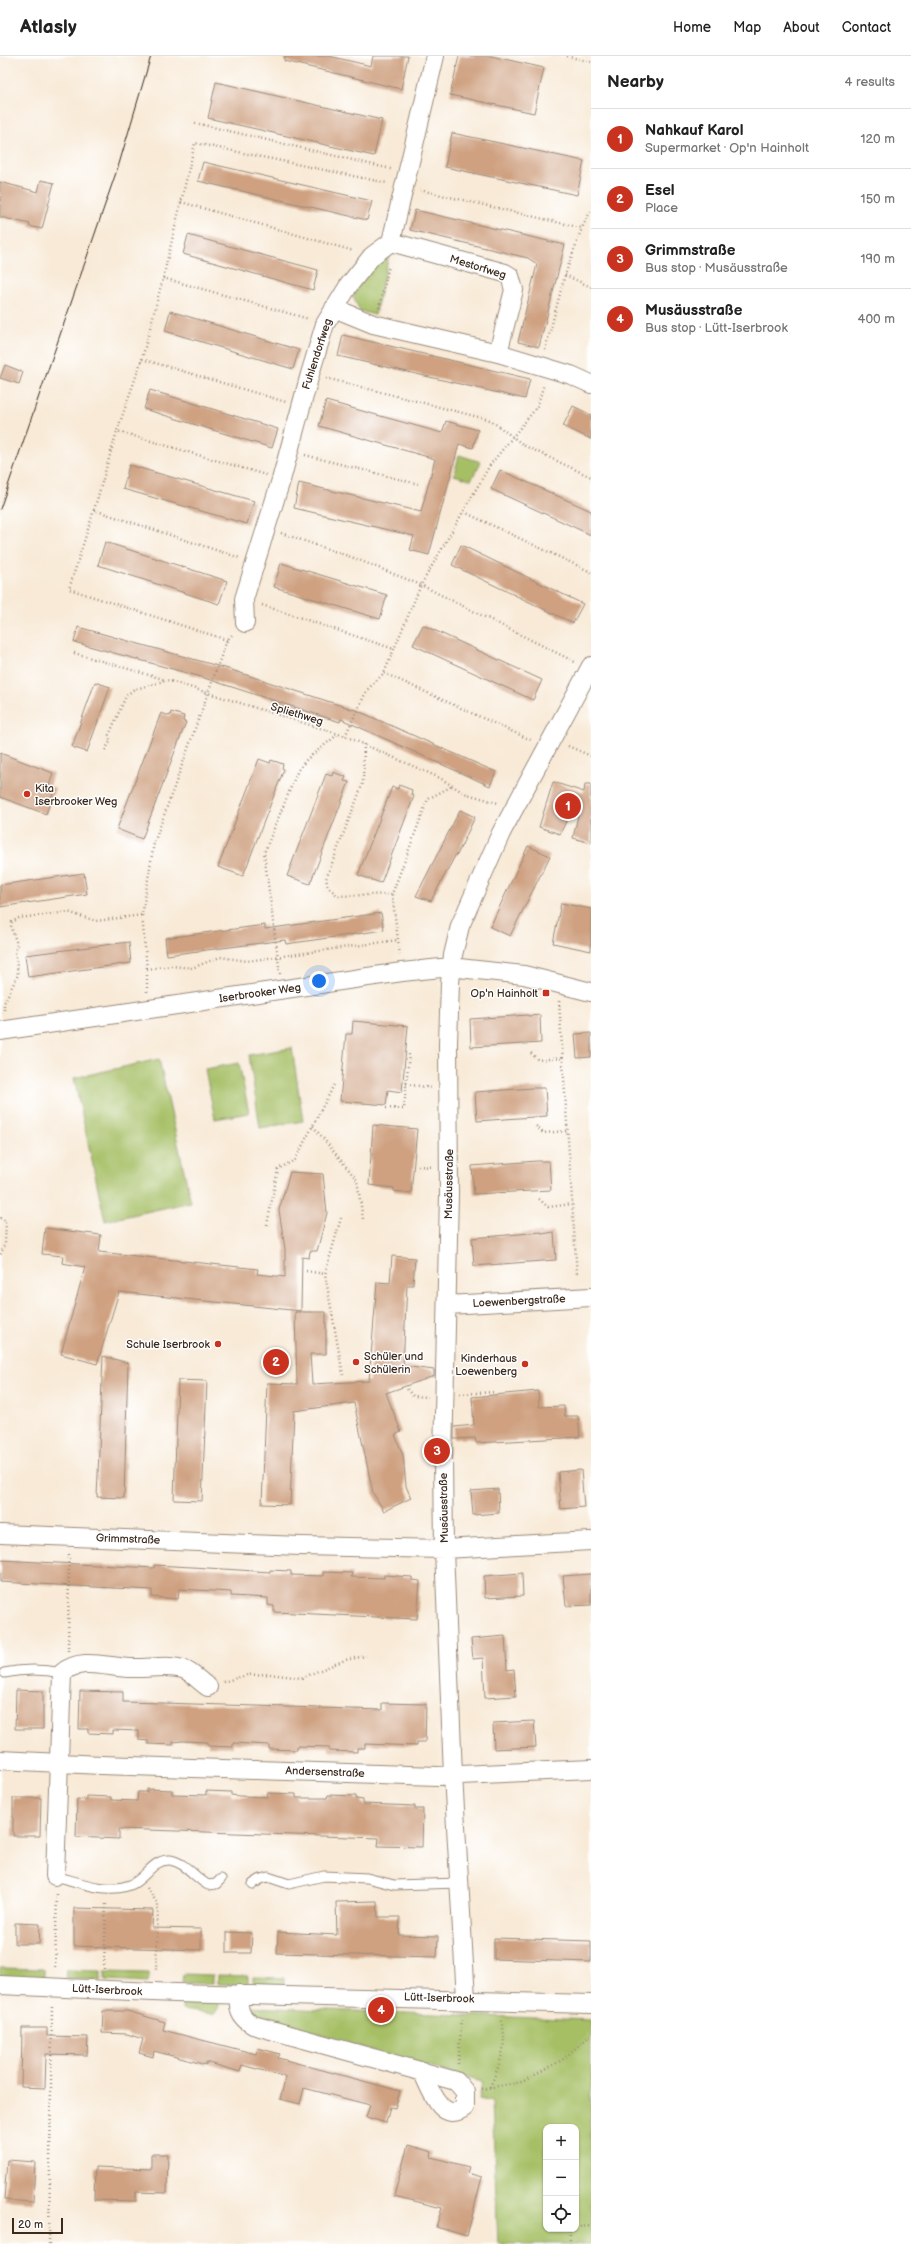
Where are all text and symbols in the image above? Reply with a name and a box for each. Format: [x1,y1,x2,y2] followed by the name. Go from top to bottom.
[20,16,77,39] text: Atlasly
[673,19,711,36] text: Home
[733,19,761,36] text: Map
[783,19,820,36] text: About
[842,19,891,36] text: Contact
[607,72,664,92] text: Nearby
[845,74,895,90] text: 4 results
[645,121,743,140] text: Nahkauf Karol
[617,131,623,147] text: 1
[860,131,895,147] text: 120 m
[645,140,809,156] text: Supermarket · Op'n Hainholt
[645,181,675,200] text: Esel
[616,191,624,207] text: 2
[861,191,895,207] text: 150 m
[645,200,678,216] text: Place
[645,241,736,260] text: Grimmstraße
[616,251,624,267] text: 3
[861,251,895,267] text: 190 m
[448,252,508,282] street label: Mestorfweg
[645,260,788,276] text: Bus stop · Musäusstraße
[645,301,742,320] text: Musäusstraße
[616,311,624,327] text: 4
[858,311,895,327] text: 400 m
[299,317,335,391] street label: Fuhlendorfweg
[645,320,788,336] text: Bus stop · Lütt-Iserbrook
[269,700,325,728] street label: Spliethweg
[35,782,117,808] place label: Kita Iserbrooker Weg
[22,789,32,799] marker: Kita Iserbrooker Weg
[555,791,581,821] pin: 1
[309,971,329,991] your location
[218,981,302,1005] street label: Iserbrooker Weg
[471,987,539,1000] place label: Op'n Hainholt
[541,988,551,998] marker: Op'n Hainholt
[442,1148,456,1219] street label: Musäusstraße
[472,1292,566,1310] street label: Loewenbergstraße
[126,1338,211,1351] place label: Schule Iserbrook
[213,1339,223,1349] marker: Schule Iserbrook
[263,1347,289,1377] pin: 2
[364,1350,423,1376] place label: Schüler und Schülerin
[455,1352,518,1378] place label: Kinderhaus Loewenberg
[351,1357,361,1367] marker: Schüler und Schülerin
[520,1359,530,1369] marker: Kinderhaus Loewenberg
[424,1436,450,1466] pin: 3
[437,1472,451,1543] street label: Musäusstraße
[96,1531,161,1547] street label: Grimmstraße
[285,1764,365,1780] street label: Andersenstraße
[71,1982,143,1998] street label: Lütt-Iserbrook
[404,1990,475,2006] street label: Lütt-Iserbrook
[368,1995,394,2025] pin: 4
[543,2124,579,2232] map controls
[543,2124,579,2160] button: +
[543,2160,579,2196] button: −
[543,2196,579,2232] button: locate
[12,2216,63,2235] scale bar
[18,2218,43,2231] text: 20 m

